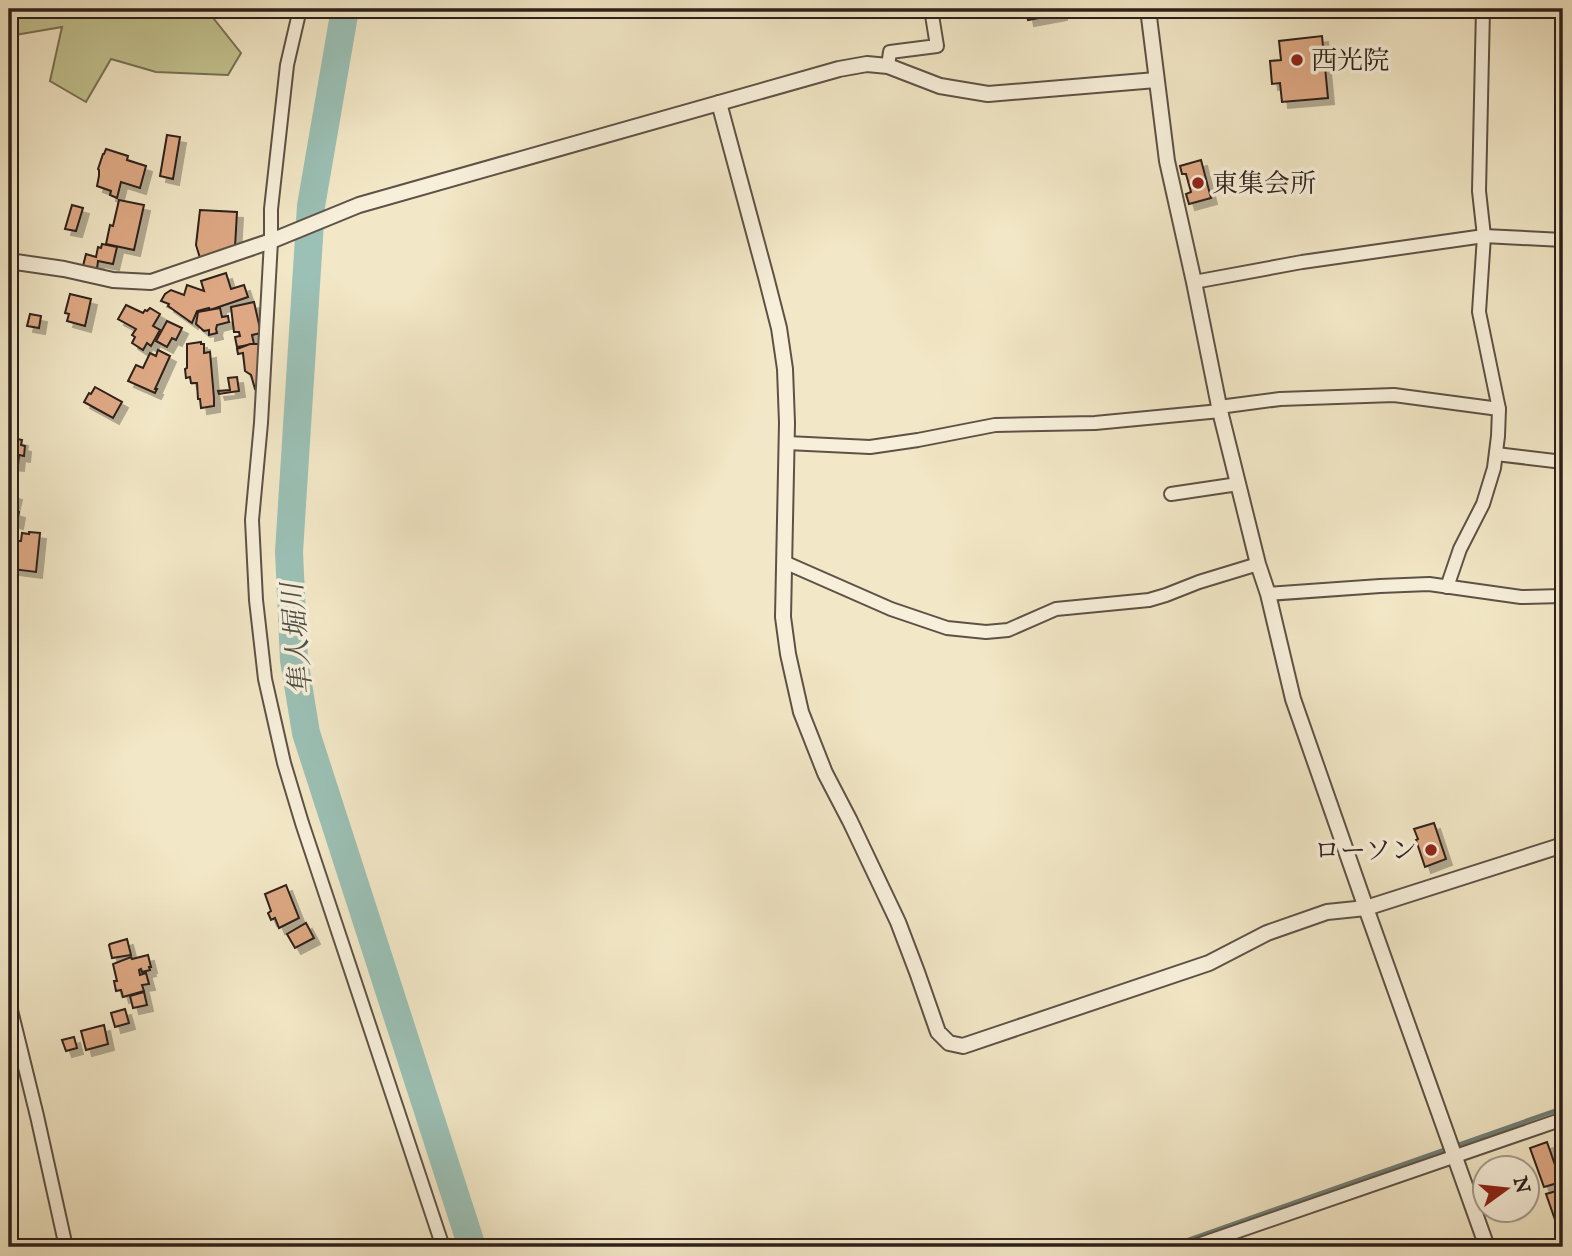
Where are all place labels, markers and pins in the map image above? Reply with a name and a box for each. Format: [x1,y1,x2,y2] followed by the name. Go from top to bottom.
[1311,45,1389,78] place label: 西光院
[1289,52,1305,68] marker: 西光院
[1212,168,1316,201] place label: 東集会所
[1190,175,1206,191] marker: 東集会所
[1314,835,1417,868] place label: ローソン
[1423,842,1439,858] marker: ローソン

